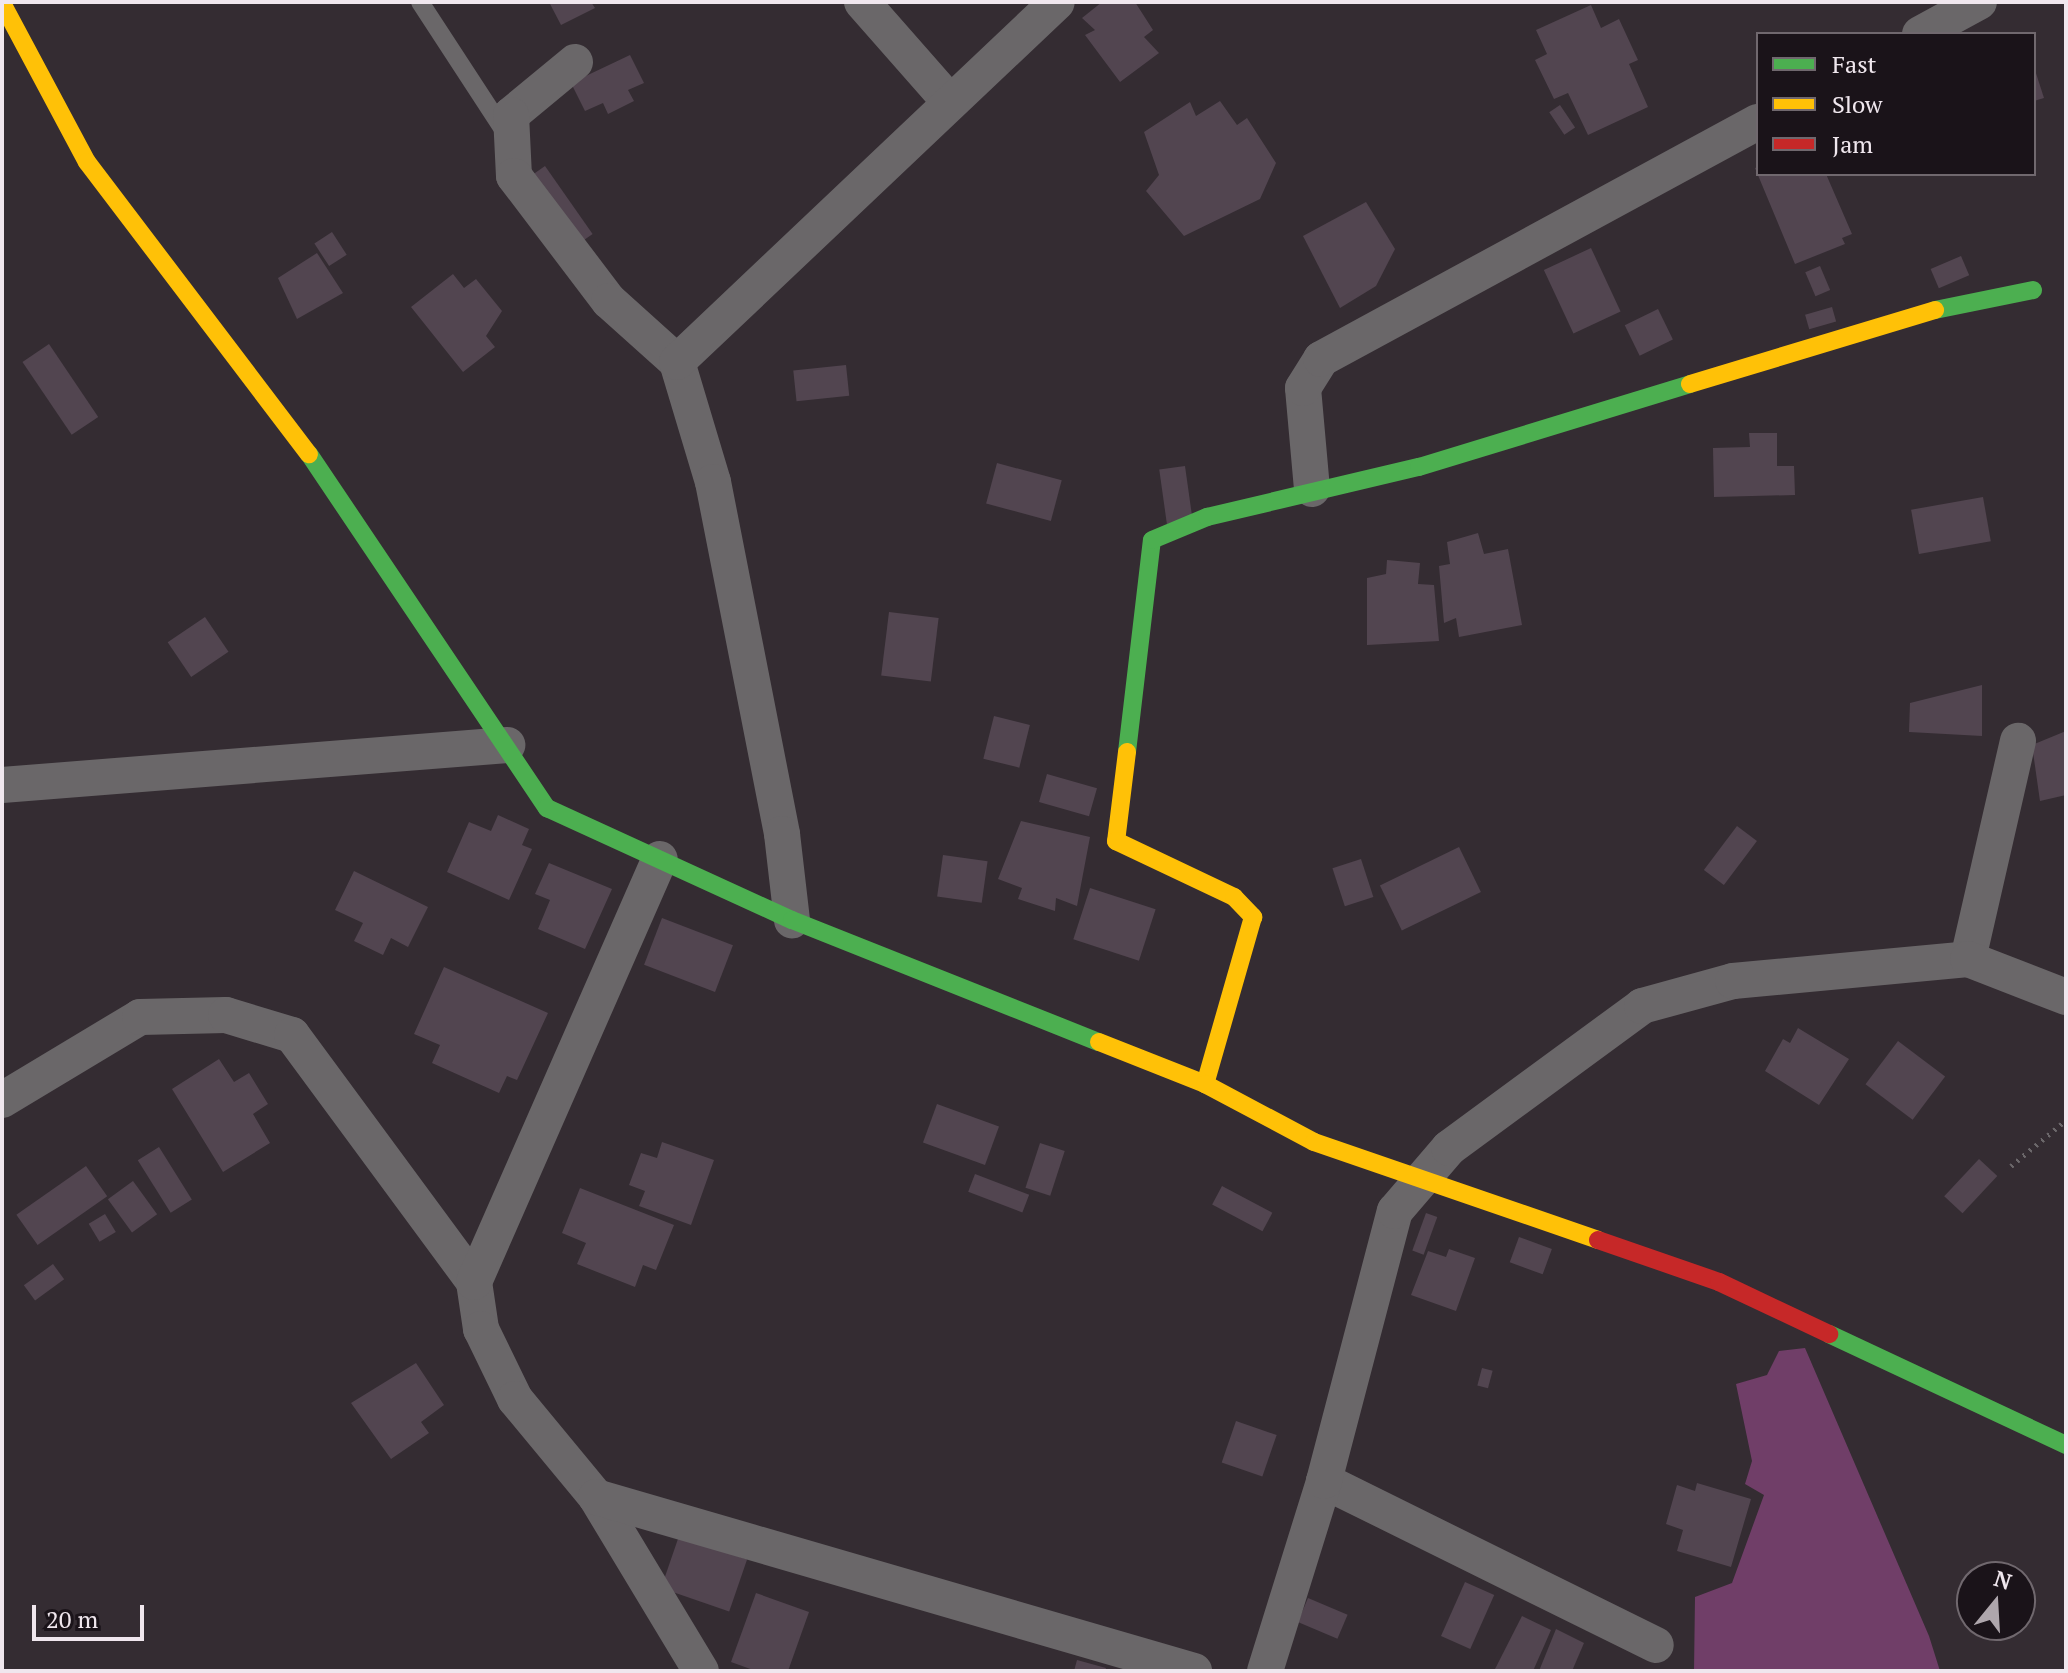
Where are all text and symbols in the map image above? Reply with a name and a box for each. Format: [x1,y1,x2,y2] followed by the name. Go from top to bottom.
[1756,32,2036,176] legend
[1832,48,1876,80] text: Fast
[1832,88,1883,120] text: Slow
[1832,128,1873,160] text: Jam
[1956,1561,2036,1641] north arrow
[1991,1563,2015,1596] text: N
[36,1589,148,1639] scale bar
[46,1603,98,1635] text: 20 m

